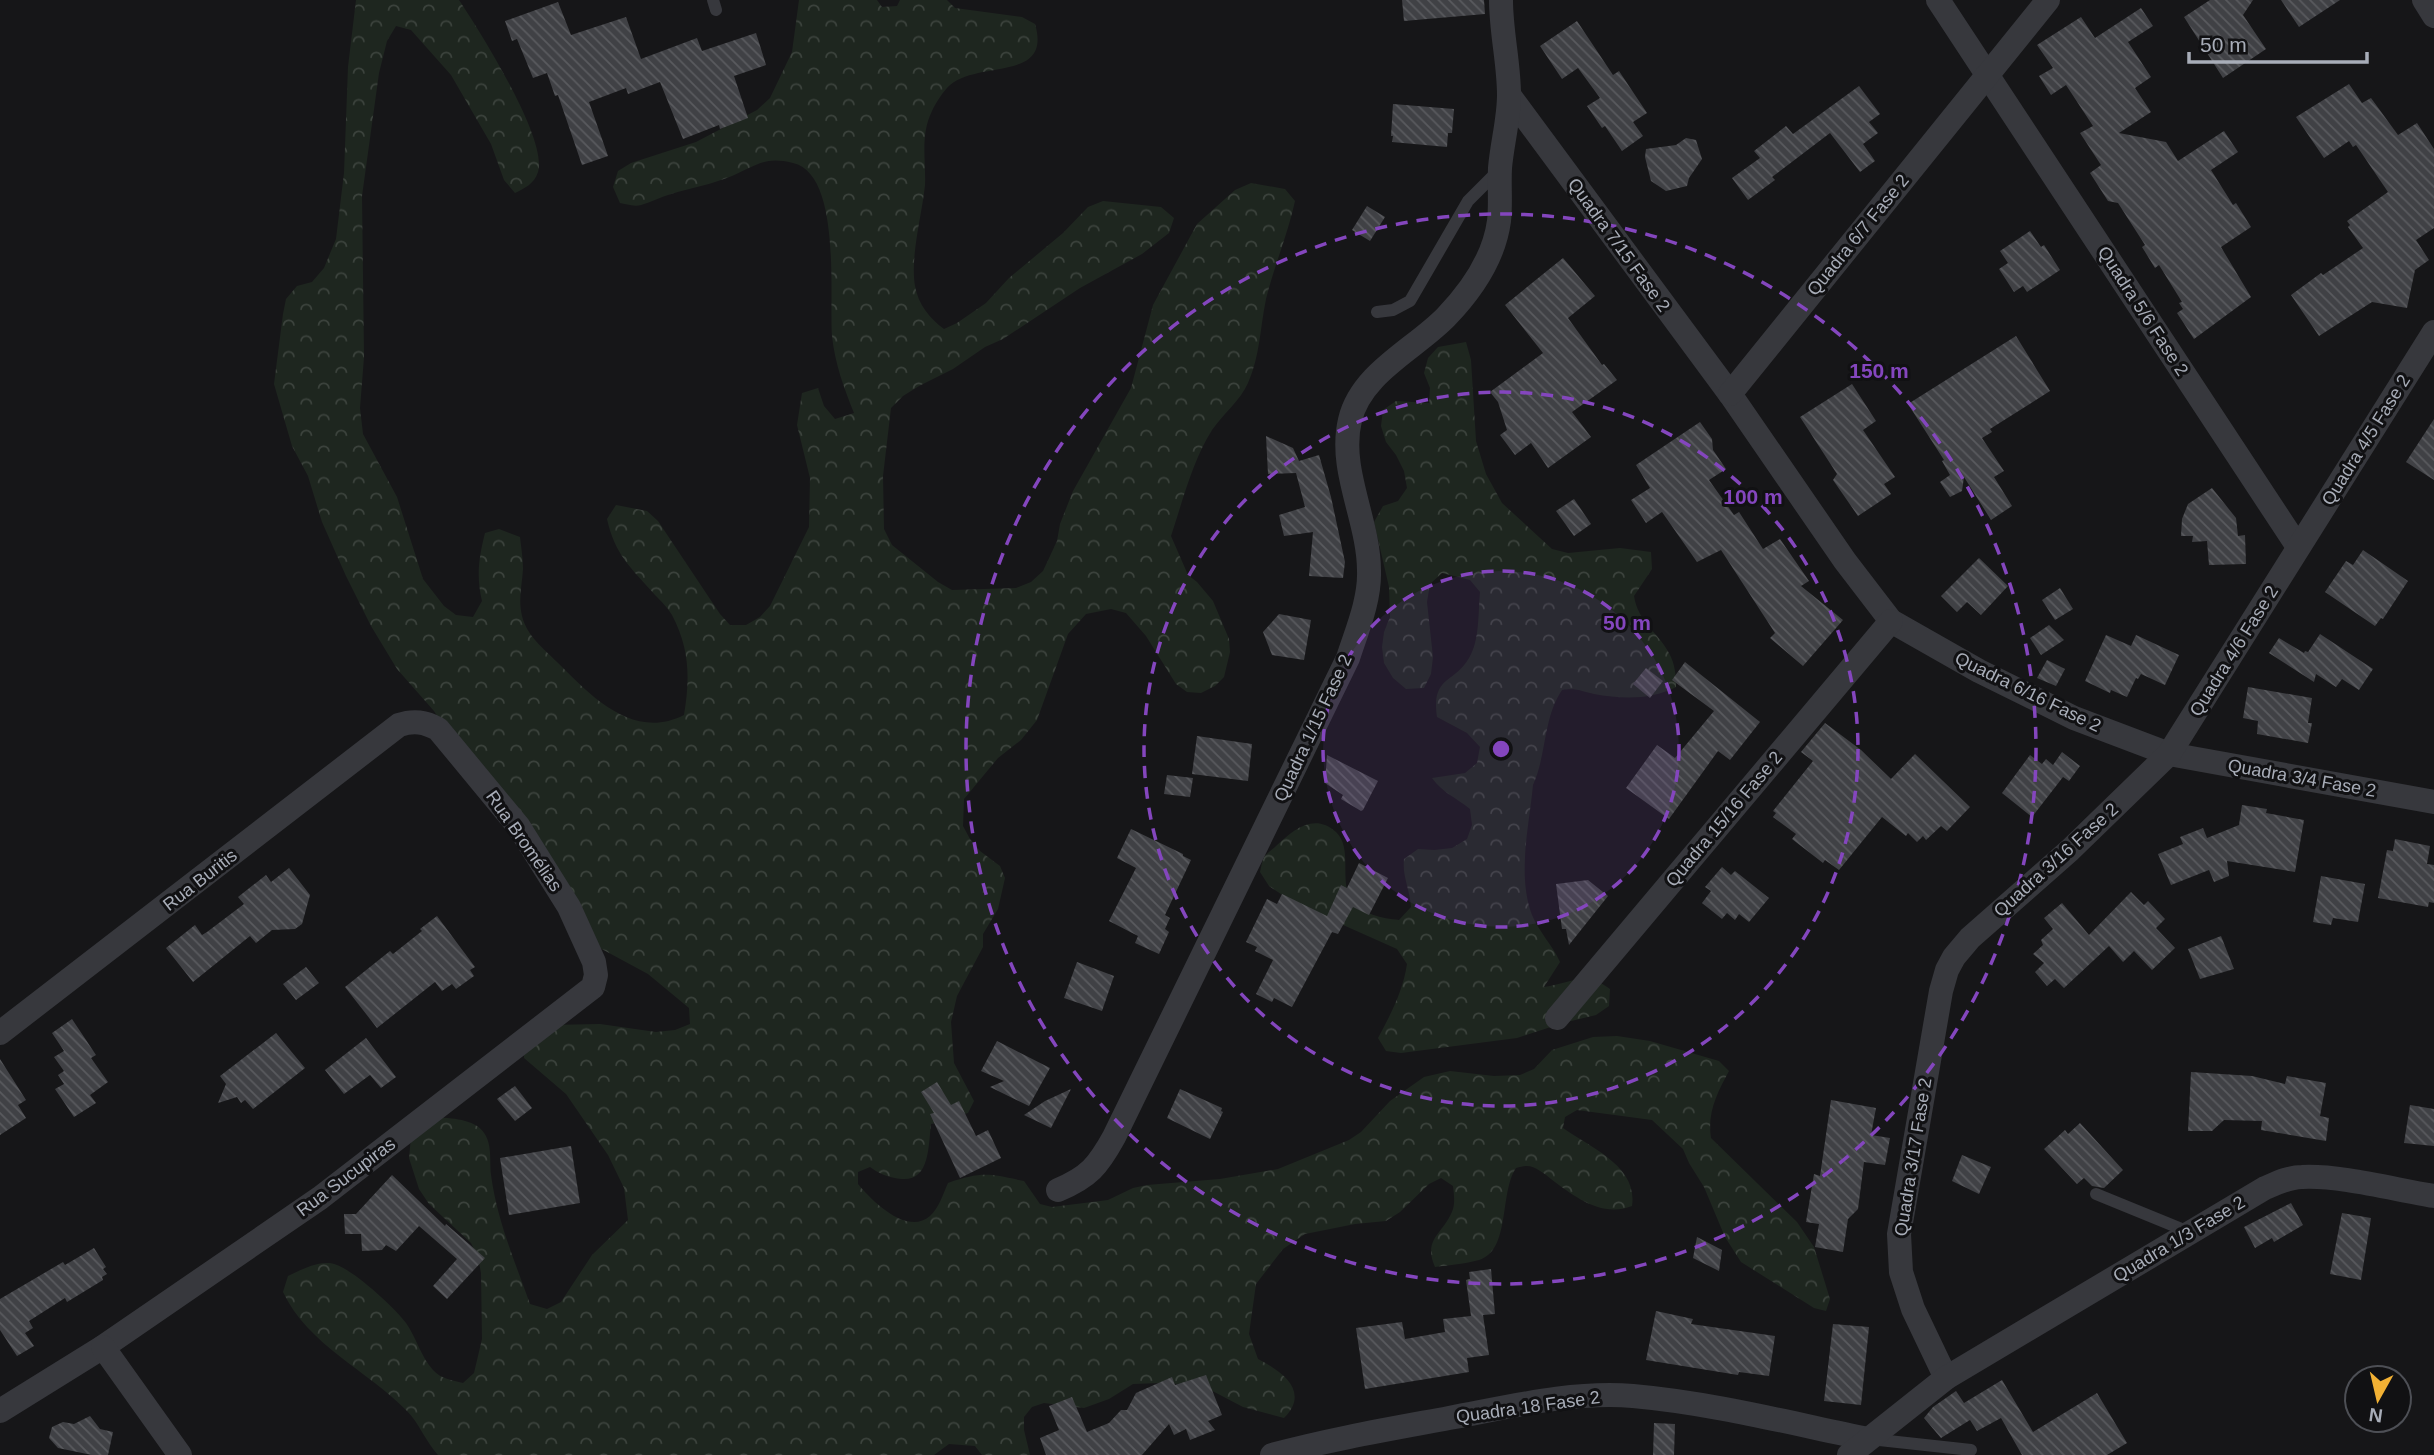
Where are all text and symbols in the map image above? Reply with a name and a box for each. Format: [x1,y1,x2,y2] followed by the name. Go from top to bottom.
[2189,21,2368,65] scale bar
[2200,33,2247,56] text: 50 m
[1803,170,1913,300] street label: Quadra 6/7 Fase 2
[1564,174,1674,316] street label: Quadra 7/15 Fase 2
[2094,243,2192,379] street label: Quadra 5/6 Fase 2
[1849,359,1909,382] text: 150 m
[2318,371,2414,509] street label: Quadra 4/5 Fase 2
[1723,485,1783,508] text: 100 m
[2186,582,2282,720] street label: Quadra 4/6 Fase 2
[1603,611,1651,634] text: 50 m
[1952,648,2104,736] street label: Quadra 6/16 Fase 2
[1270,651,1356,805] street label: Quadra 1/15 Fase 2
[1489,737,1513,761] centre of rings
[1662,747,1786,891] street label: Quadra 15/16 Fase 2
[2226,755,2378,801] street label: Quadra 3/4 Fase 2
[482,787,566,895] street label: Rua Bromélias
[1990,799,2122,921] street label: Quadra 3/16 Fase 2
[159,845,241,915] street label: Rua Buritis
[1891,1076,1935,1238] street label: Quadra 3/17 Fase 2
[293,1133,399,1221] street label: Rua Sucupiras
[2110,1192,2248,1286] street label: Quadra 1/3 Fase 2
[2343,1364,2413,1434] north arrow
[1455,1387,1601,1427] street label: Quadra 18 Fase 2
[2367,1404,2384,1427] text: N

